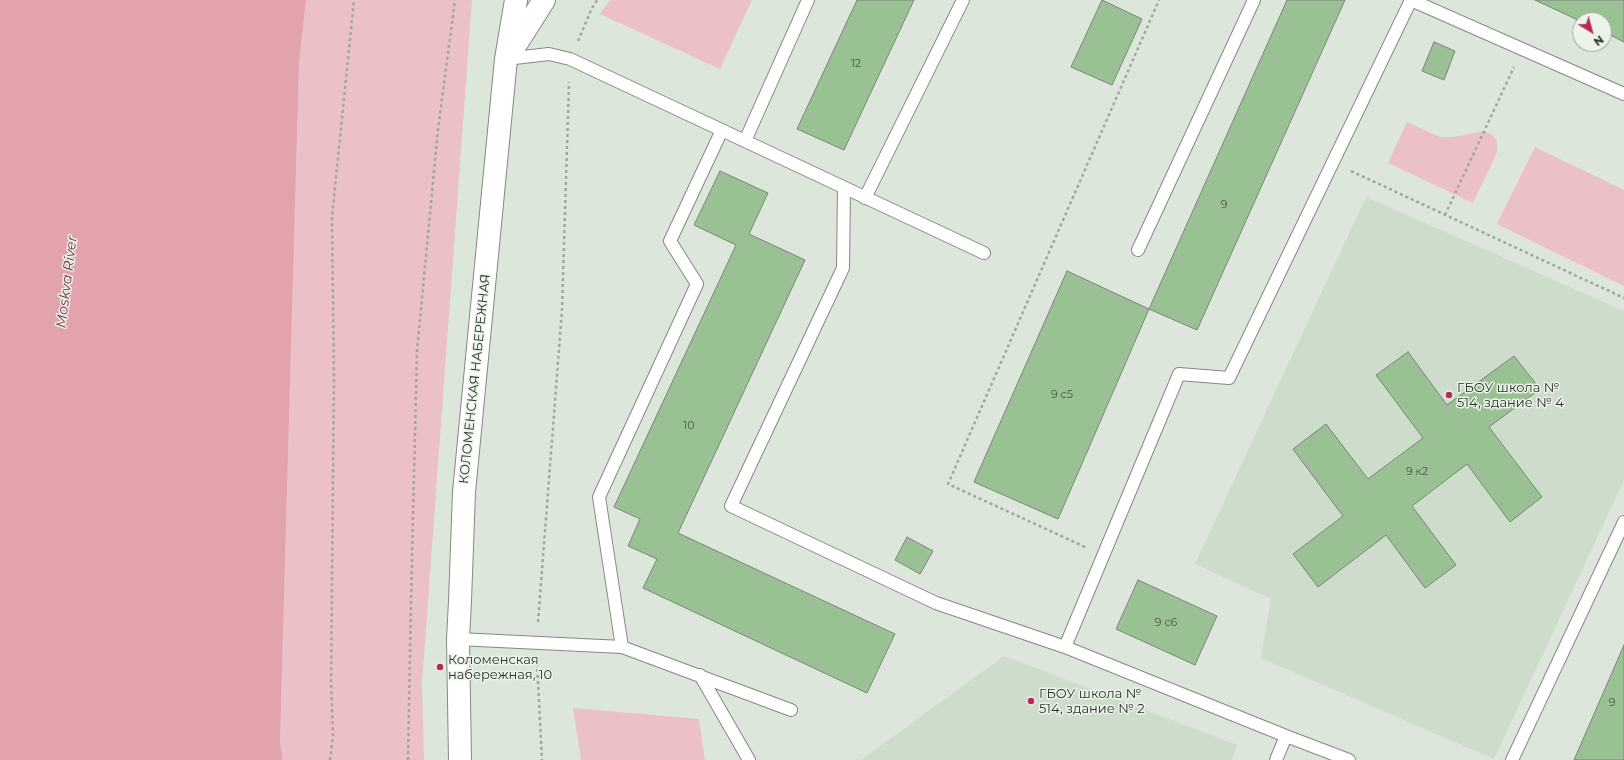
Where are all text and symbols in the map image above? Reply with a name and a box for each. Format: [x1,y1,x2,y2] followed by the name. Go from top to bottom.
[1572,12,1612,52] north arrow
[1591,33,1606,49] text: N
[851,57,861,71] house number: 12
[1221,198,1227,212] house number: 9
[53,235,81,329] water label: Moskva River
[456,273,494,485] street label: КОЛОМЕНСКАЯ НАБЕРЕЖНАЯ
[1457,380,1564,411] place label: ГБОУ школа № 514, здание № 4
[1051,388,1073,402] house number: 9 с5
[1444,390,1454,400] marker: ГБОУ школа № 514, здание № 4
[683,419,695,433] house number: 10
[1406,465,1428,479] house number: 9 к2
[1155,616,1177,630] house number: 9 с6
[448,652,552,683] place label: Коломенская набережная, 10
[435,662,445,672] marker: Коломенская набережная, 10
[1039,686,1145,717] place label: ГБОУ школа № 514, здание № 2
[1026,696,1036,706] marker: ГБОУ школа № 514, здание № 2
[1609,696,1615,710] house number: 9

